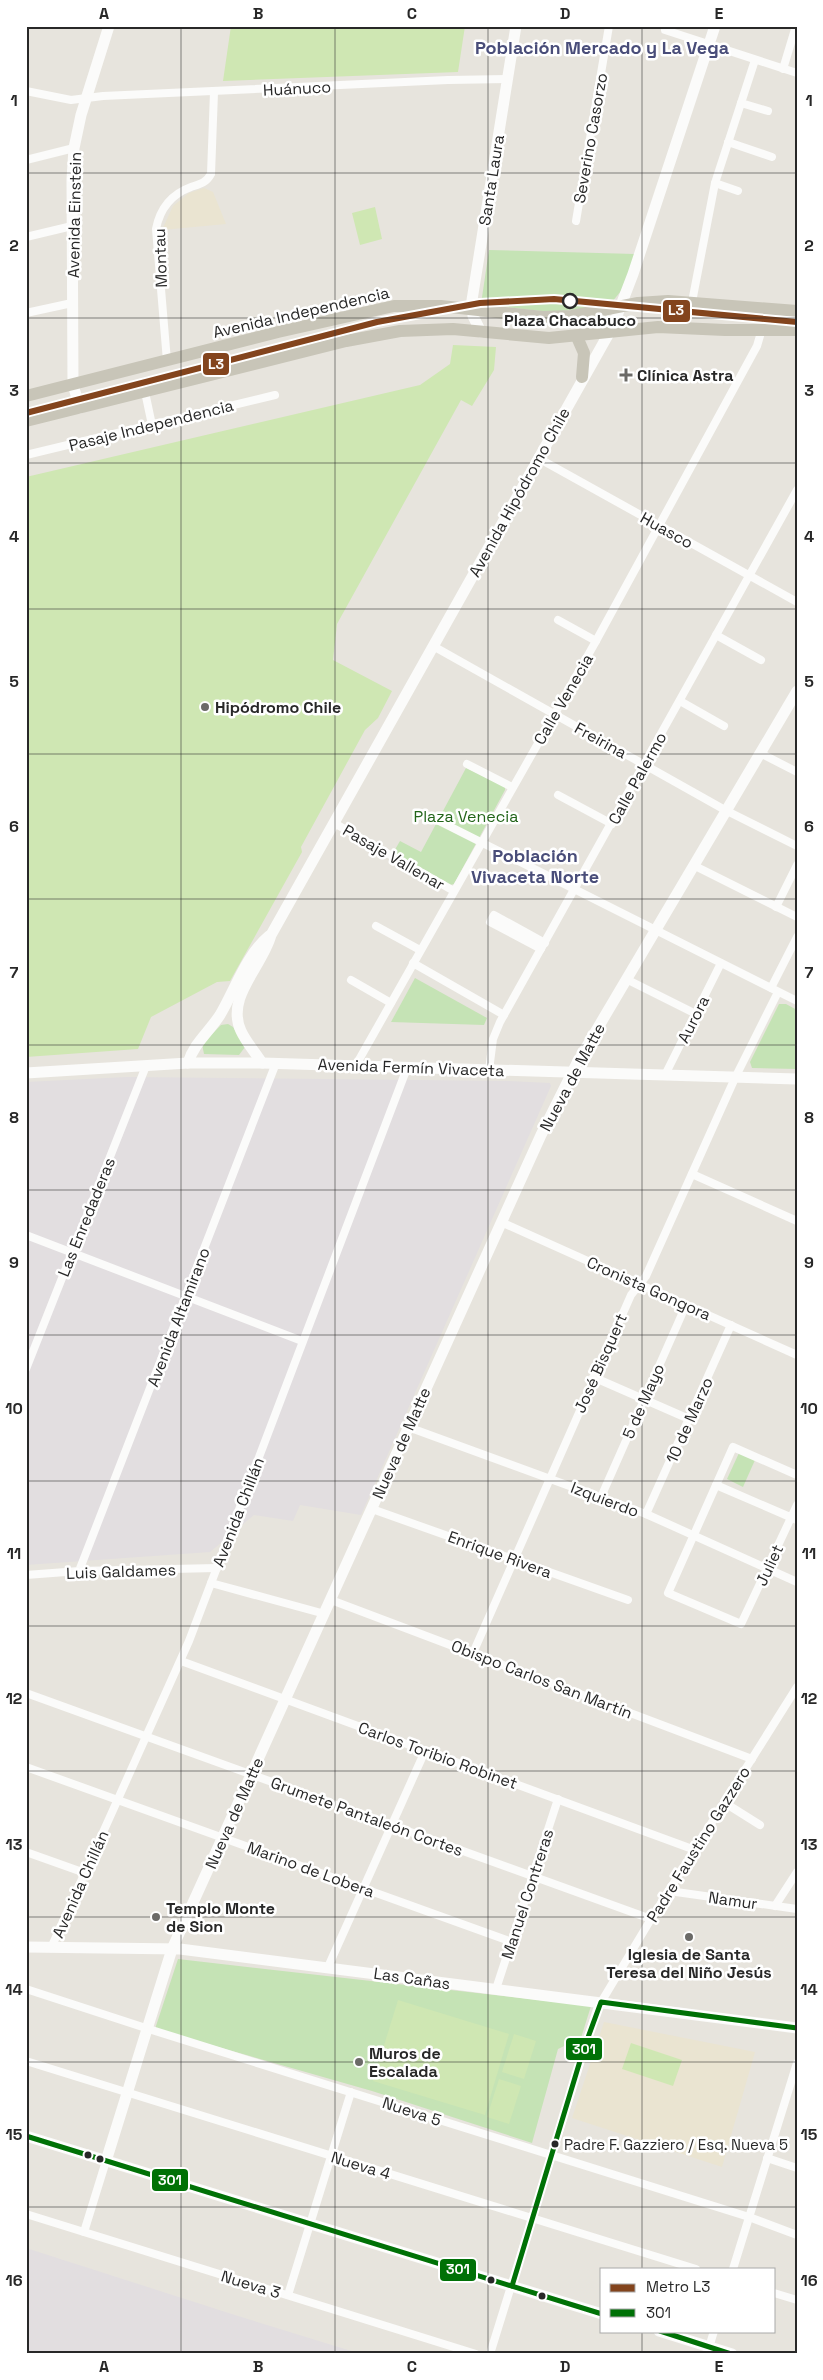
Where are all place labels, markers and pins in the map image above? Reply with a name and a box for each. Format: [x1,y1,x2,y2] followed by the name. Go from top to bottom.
[562,293,578,309] marker: Plaza Chacabuco
[504,310,636,331] place label: Plaza Chacabuco
[637,365,733,386] place label: Clínica Astra
[619,368,633,382] marker: Clínica Astra
[215,697,341,718] place label: Hipódromo Chile
[199,701,211,713] marker: Hipódromo Chile
[166,1898,275,1937] place label: Templo Monte de Sion
[150,1911,162,1923] marker: Templo Monte de Sion
[683,1931,695,1943] marker: Iglesia de Santa Teresa del Niño Jesús
[606,1944,772,1983] place label: Iglesia de Santa Teresa del Niño Jesús
[369,2043,441,2082] place label: Muros de Escalada
[353,2056,365,2068] marker: Muros de Escalada
[564,2135,788,2154] place label: Padre F. Gazziero / Esq. Nueva 5
[550,2139,560,2149] marker: Padre F. Gazziero / Esq. Nueva 5
[83,2150,93,2160] unlabelled marker
[95,2154,105,2164] unlabelled marker
[486,2275,496,2285] unlabelled marker
[537,2291,547,2301] unlabelled marker

